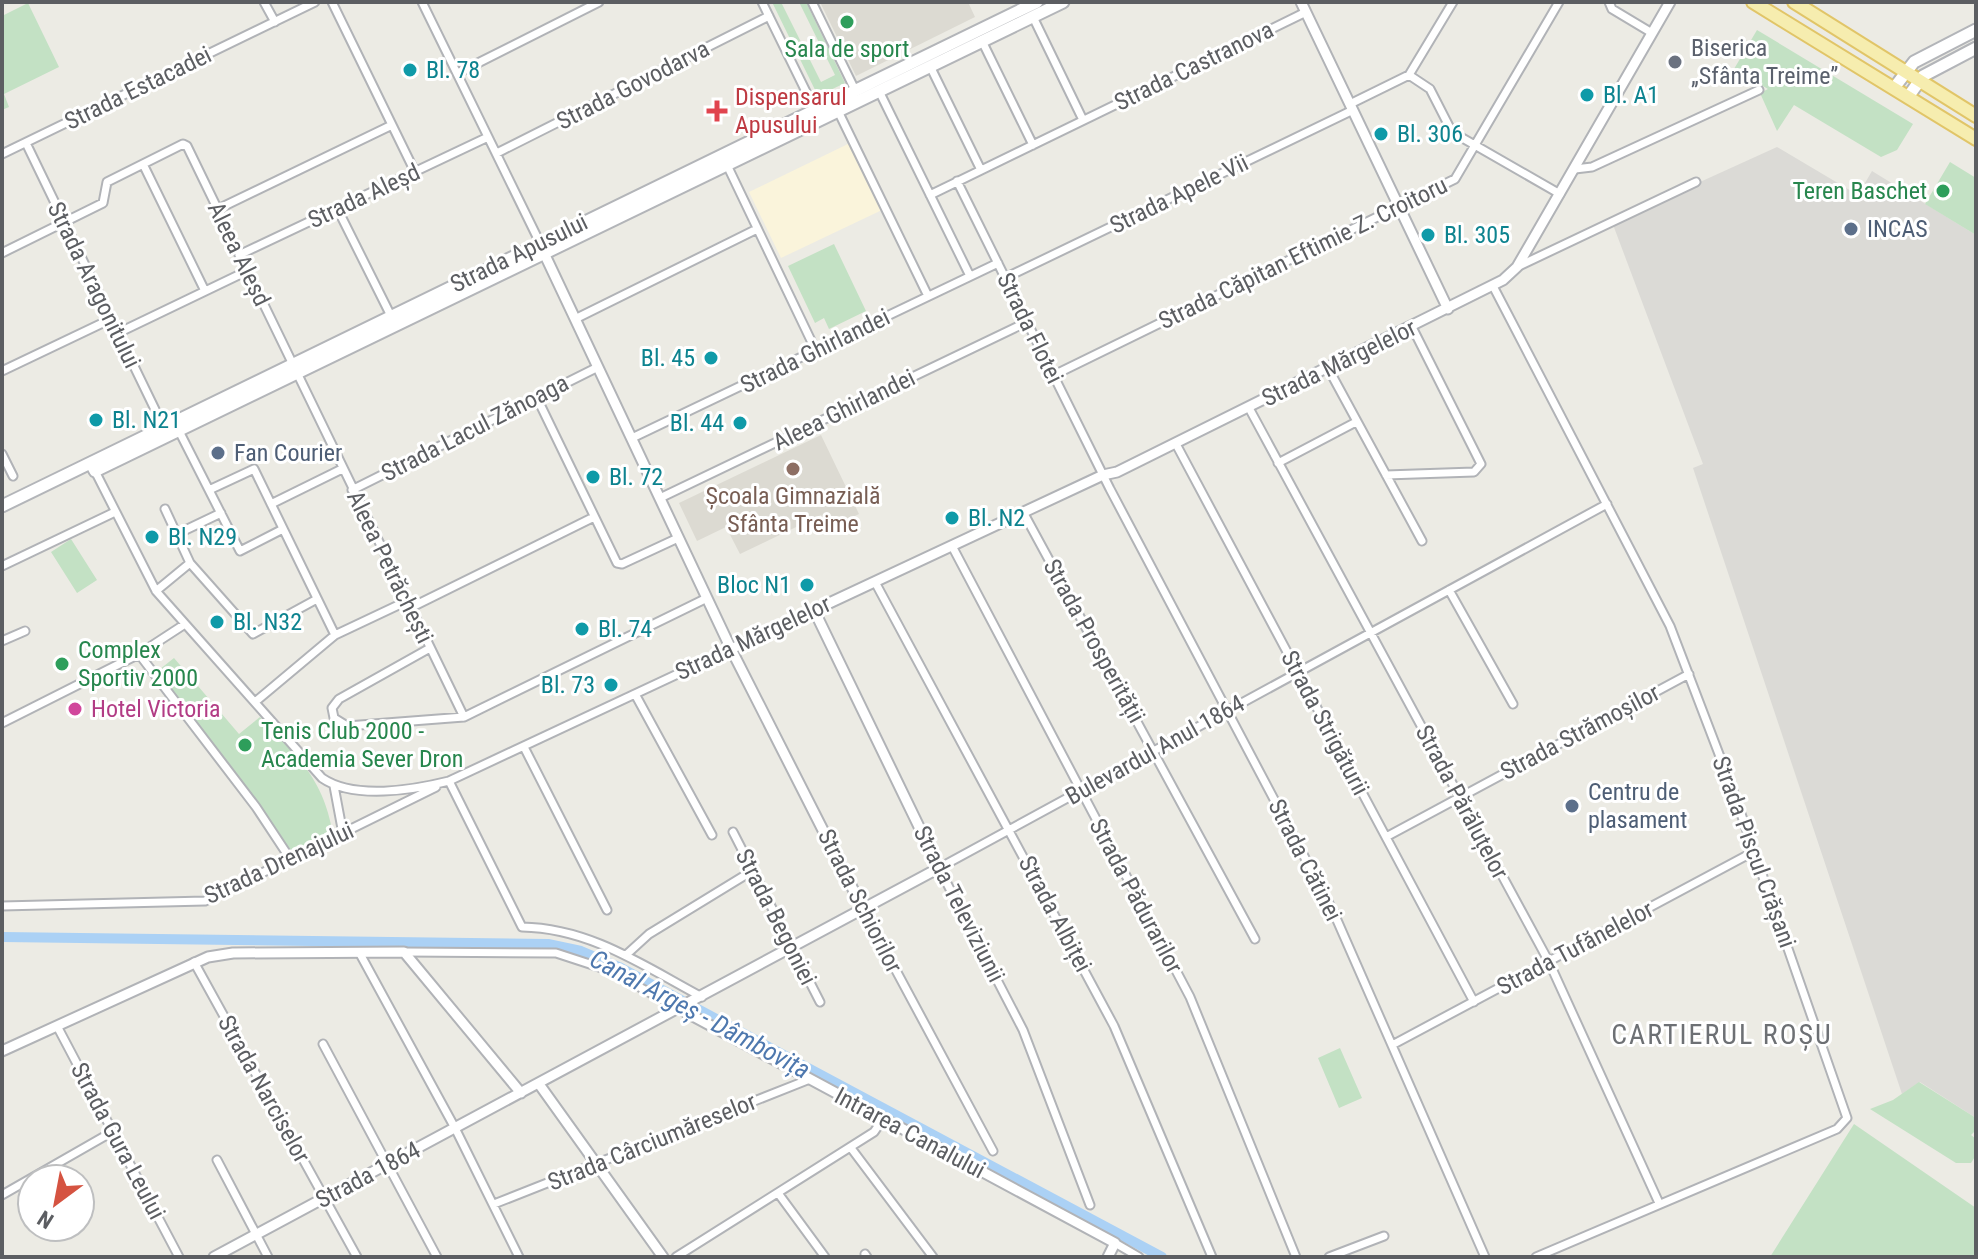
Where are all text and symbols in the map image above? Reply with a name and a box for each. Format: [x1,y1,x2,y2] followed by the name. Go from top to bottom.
[838,13,856,31] marker: Sala de sport
[1110,15,1278,117] street label: Strada Castranova
[1691,34,1838,90] place label: Biserica „Sfânta Treime”
[552,35,714,135] street label: Strada Govodarva
[785,35,909,63] place label: Sala de sport
[60,40,216,136] street label: Strada Estacadei
[1666,53,1684,71] marker: Biserica „Sfânta Treime”
[426,56,480,84] place label: Bl. 78
[401,61,419,79] marker: Bl. 78
[1603,81,1659,109] place label: Bl. A1
[735,83,847,139] place label: Dispensarul Apusului
[1578,86,1596,104] marker: Bl. A1
[706,100,728,122] marker: Dispensarul Apusului
[1397,120,1463,148] place label: Bl. 306
[1372,125,1390,143] marker: Bl. 306
[1105,148,1253,240] street label: Strada Apele Vii
[304,158,424,234] street label: Strada Aleșd
[1154,171,1452,335] street label: Strada Căpitan Eftimie Z. Croitoru
[1792,177,1927,205] place label: Teren Baschet
[1934,182,1952,200] marker: Teren Baschet
[42,197,146,373] street label: Strada Aragonitului
[202,197,276,311] street label: Aleea Aleșd
[446,208,592,298] street label: Strada Apusului
[1867,215,1928,243] place label: INCAS
[1842,220,1860,238] marker: INCAS
[1444,221,1510,249] place label: Bl. 305
[1419,226,1437,244] marker: Bl. 305
[991,268,1069,388] street label: Strada Flotei
[736,303,894,399] street label: Strada Ghirlandei
[1257,314,1421,412] street label: Strada Mărgelelor
[641,344,695,372] place label: Bl. 45
[702,349,720,367] marker: Bl. 45
[768,364,920,456] street label: Aleea Ghirlandei
[377,369,573,487] street label: Strada Lacul Zănoaga
[112,406,181,434] place label: Bl. N21
[670,409,724,437] place label: Bl. 44
[87,411,105,429] marker: Bl. N21
[731,414,749,432] marker: Bl. 44
[234,439,342,467] place label: Fan Courier
[209,444,227,462] marker: Fan Courier
[784,460,802,478] marker: Școala Gimnazială Sfânta Treime
[609,463,663,491] place label: Bl. 72
[584,468,602,486] marker: Bl. 72
[705,482,881,538] place label: Școala Gimnazială Sfânta Treime
[341,486,439,648] street label: Aleea Petrăchești
[968,504,1025,532] place label: Bl. N2
[943,509,961,527] marker: Bl. N2
[168,523,237,551] place label: Bl. N29
[143,528,161,546] marker: Bl. N29
[1037,554,1151,728] street label: Strada Prosperității
[717,571,791,599] place label: Bloc N1
[798,576,816,594] marker: Bloc N1
[671,590,835,686] street label: Strada Mărgelelor
[233,608,302,636] place label: Bl. N32
[208,613,226,631] marker: Bl. N32
[598,615,652,643] place label: Bl. 74
[573,620,591,638] marker: Bl. 74
[78,636,198,692] place label: Complex Sportiv 2000
[1275,646,1375,800] street label: Strada Strigăturii
[53,655,71,673] marker: Complex Sportiv 2000
[541,671,595,699] place label: Bl. 73
[602,676,620,694] marker: Bl. 73
[1496,678,1664,786] street label: Strada Strămoșilor
[1061,689,1249,811] street label: Bulevardul Anul 1864
[91,695,221,723] place label: Hotel Victoria
[66,700,84,718] marker: Hotel Victoria
[261,717,463,773] place label: Tenis Club 2000 - Academia Sever Dron
[1410,720,1514,884] street label: Strada Părăluțelor
[236,736,254,754] marker: Tenis Club 2000 - Academia Sever Dron
[1706,752,1802,952] street label: Strada Piscul Crășani
[1588,778,1687,834] place label: Centru de plasament
[1262,794,1348,926] street label: Strada Cătinei
[1563,797,1581,815] marker: Centru de plasament
[1083,814,1189,978] street label: Strada Pădurarilor
[200,816,358,910] street label: Strada Drenajului
[908,821,1010,987] street label: Strada Televiziunii
[812,825,908,977] street label: Strada Schiorilor
[730,844,822,990] street label: Strada Begoniei
[1013,851,1097,977] street label: Strada Albiței
[1492,895,1658,1001] street label: Strada Tufănelelor
[584,943,815,1086] water label: Canal Argeș - Dâmbovița
[212,1011,316,1167] street label: Strada Narciselor
[1611,1018,1833,1051] district label: CARTIERUL ROȘU
[65,1058,171,1224] street label: Strada Gura Leului
[830,1082,990,1184] street label: Intrarea Canalului
[544,1087,760,1197] street label: Strada Cârciumăreselor
[311,1136,425,1214] street label: Strada 1864
[16,1163,96,1243] north arrow
[33,1205,58,1234] text: N

